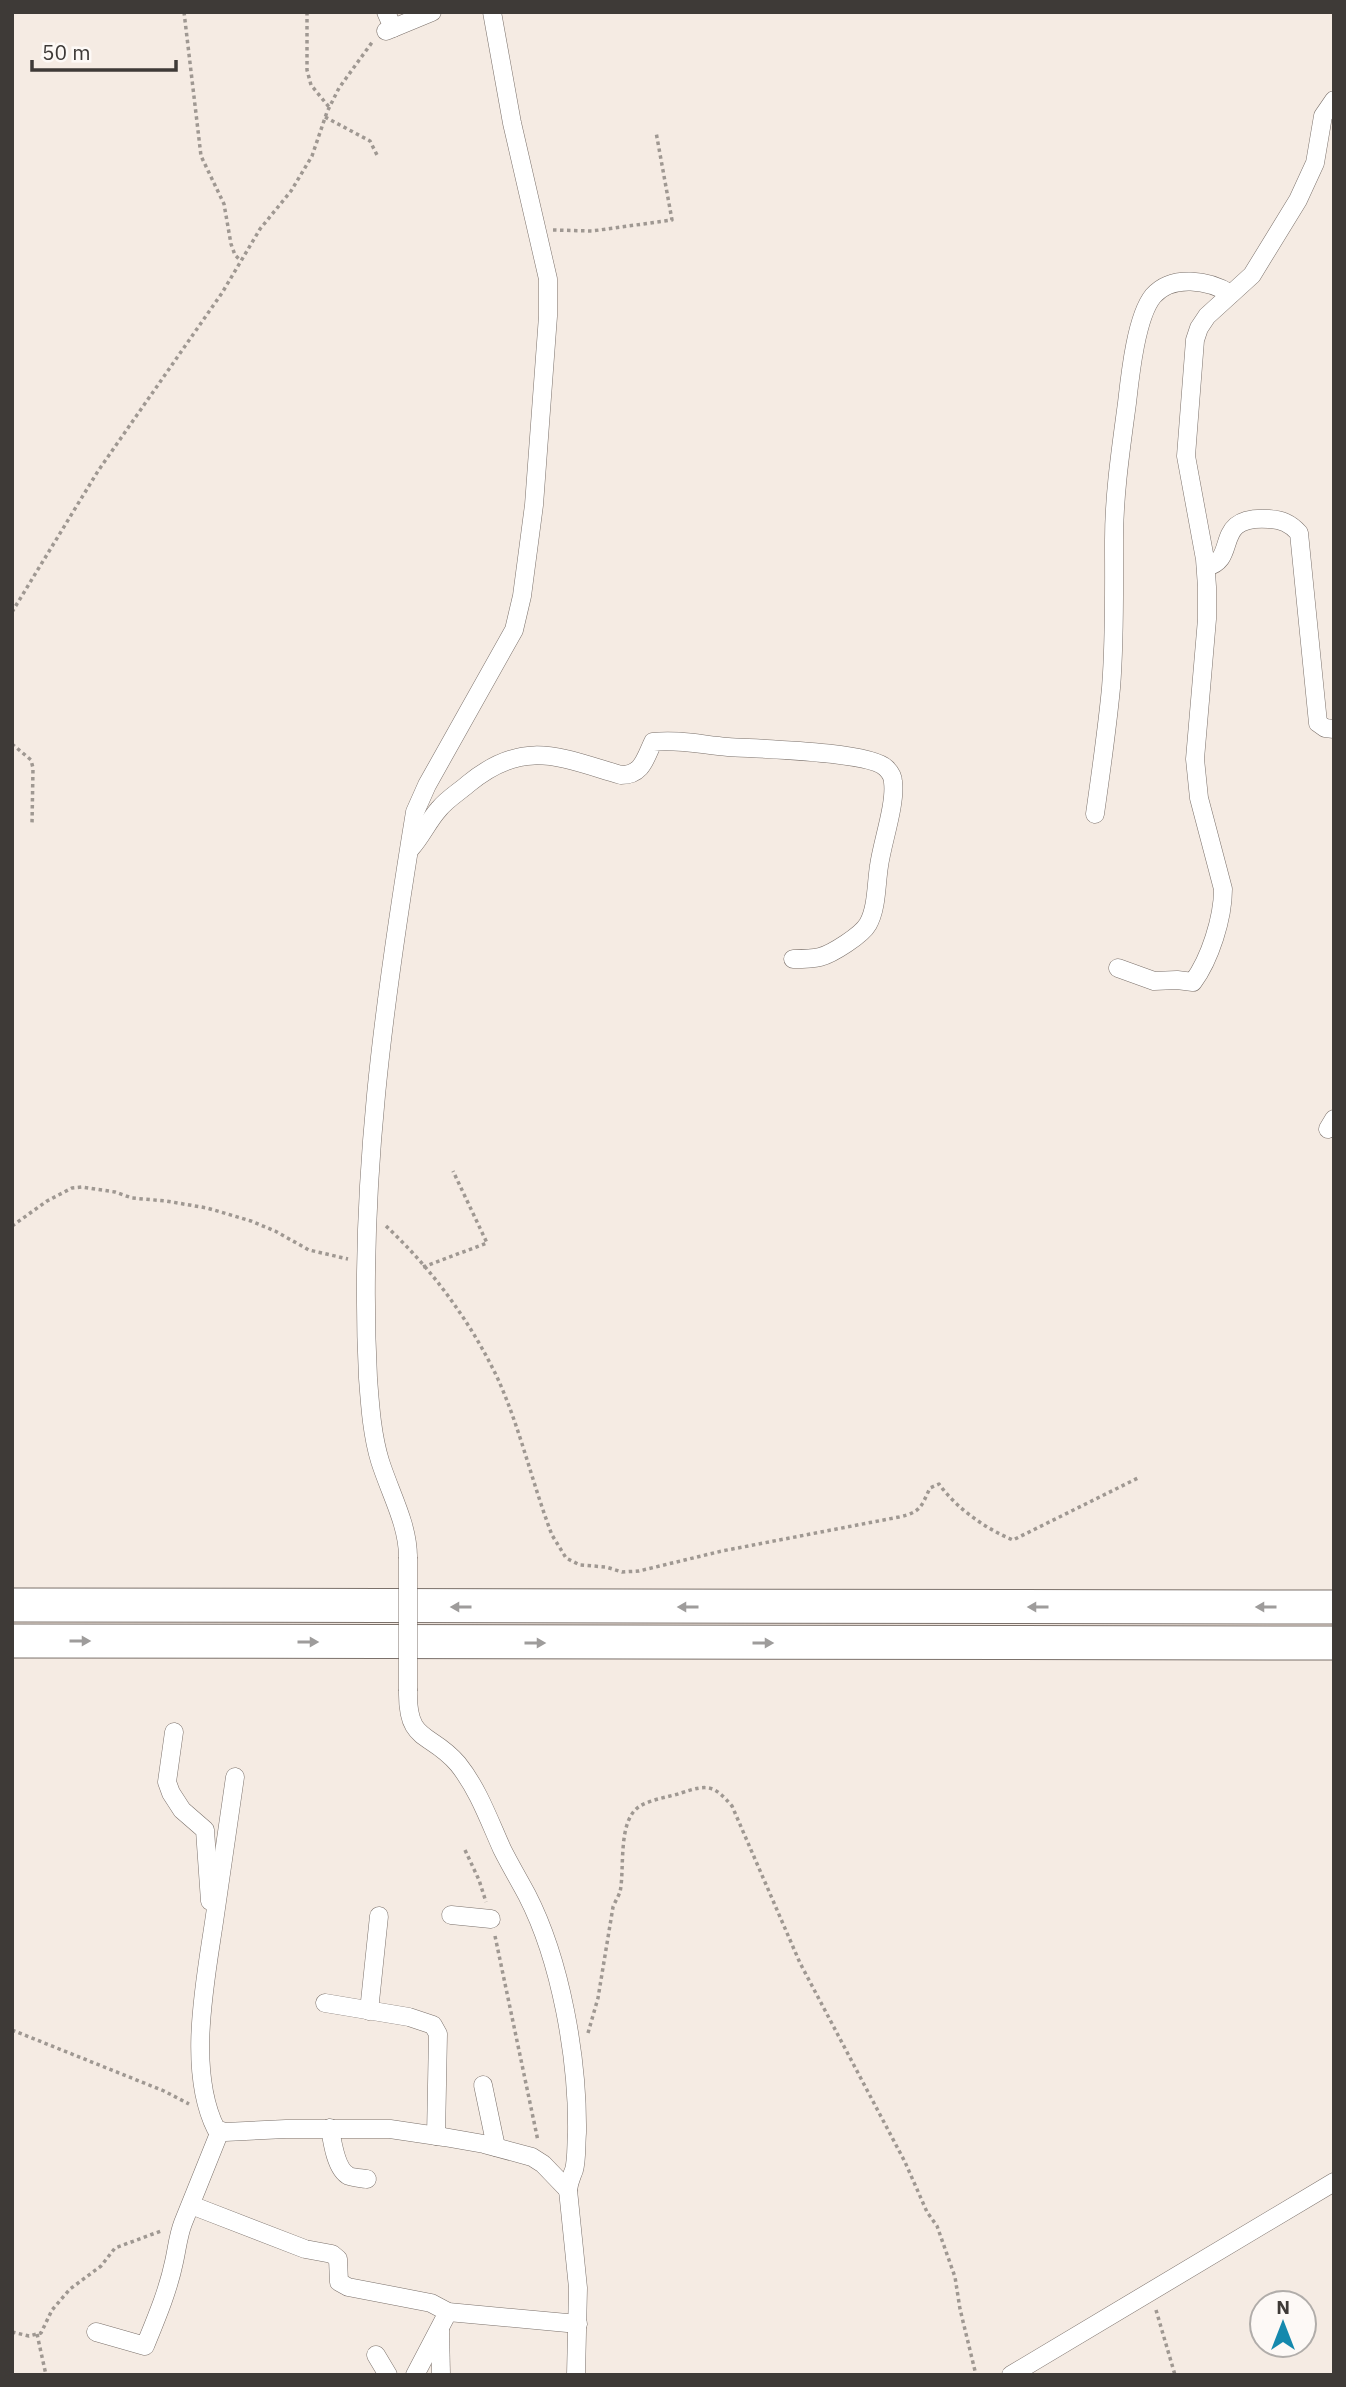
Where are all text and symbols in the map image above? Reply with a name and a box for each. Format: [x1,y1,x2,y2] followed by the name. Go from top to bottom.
[32,28,175,72] scale bar
[42,38,91,66] text: 50 m
[449,1601,471,1613] one-way arrow
[677,1601,699,1613] one-way arrow
[1027,1601,1049,1613] one-way arrow
[1254,1601,1276,1613] one-way arrow
[70,1635,92,1647] one-way arrow
[297,1636,319,1648] one-way arrow
[525,1637,547,1649] one-way arrow
[752,1637,774,1649] one-way arrow
[1248,2289,1318,2359] north arrow
[1276,2295,1290,2319] text: N

